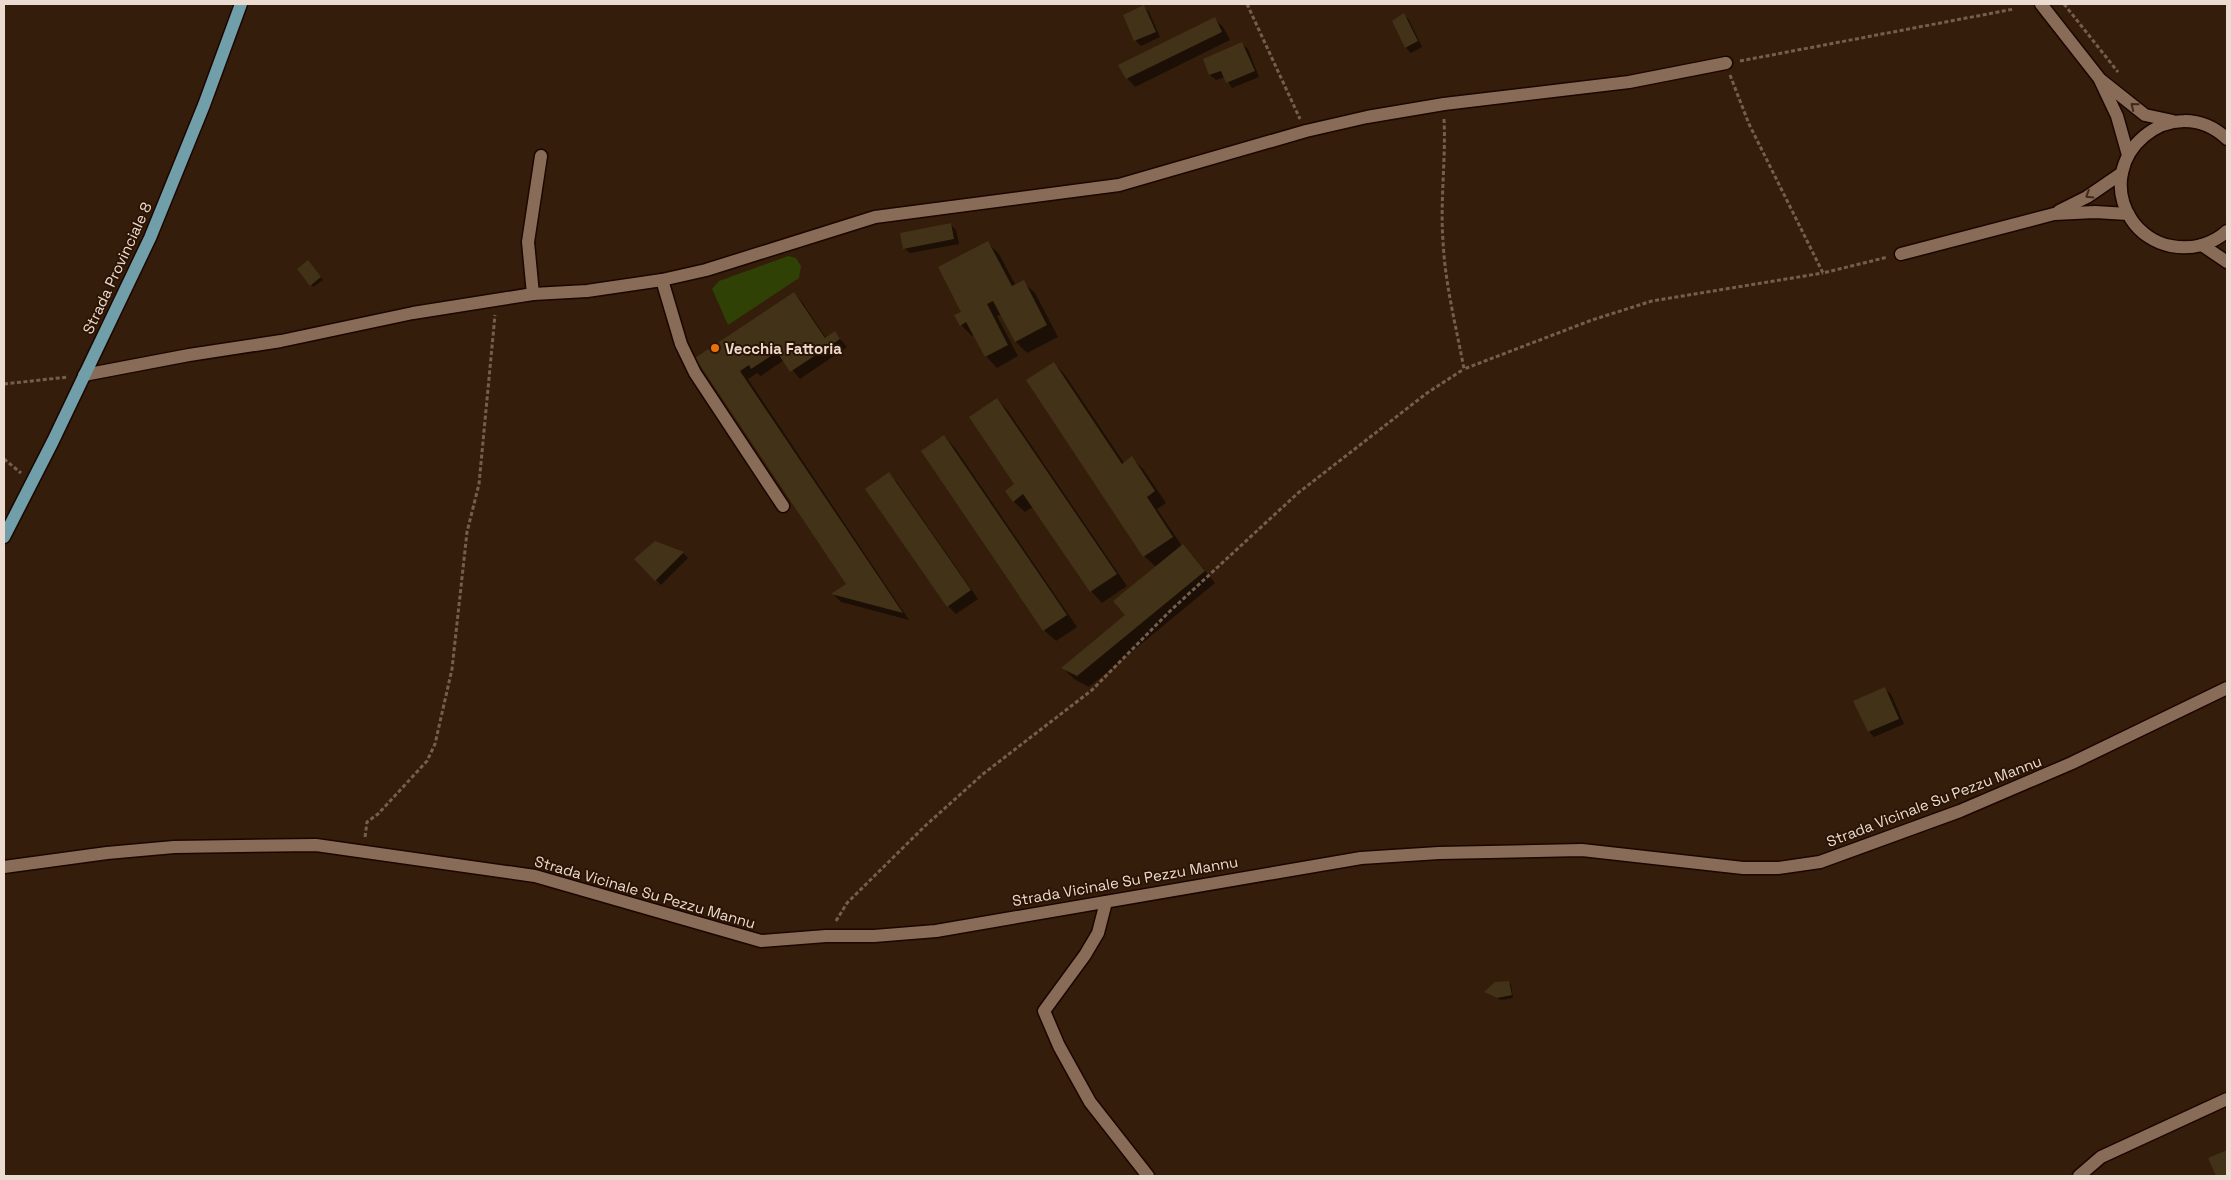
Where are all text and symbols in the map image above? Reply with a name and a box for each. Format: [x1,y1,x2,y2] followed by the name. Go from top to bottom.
[2131,103,2140,111] one-way arrow
[2086,189,2095,198] one-way arrow
[78,199,156,337] street label: Strada Provinciale 8
[725,339,842,358] place label: Vecchia Fattoria
[709,342,721,354] marker: Vecchia Fattoria
[1824,751,2044,851] street label: Strada Vicinale Su Pezzu Mannu
[532,851,758,933] street label: Strada Vicinale Su Pezzu Mannu
[1011,852,1239,910] street label: Strada Vicinale Su Pezzu Mannu

